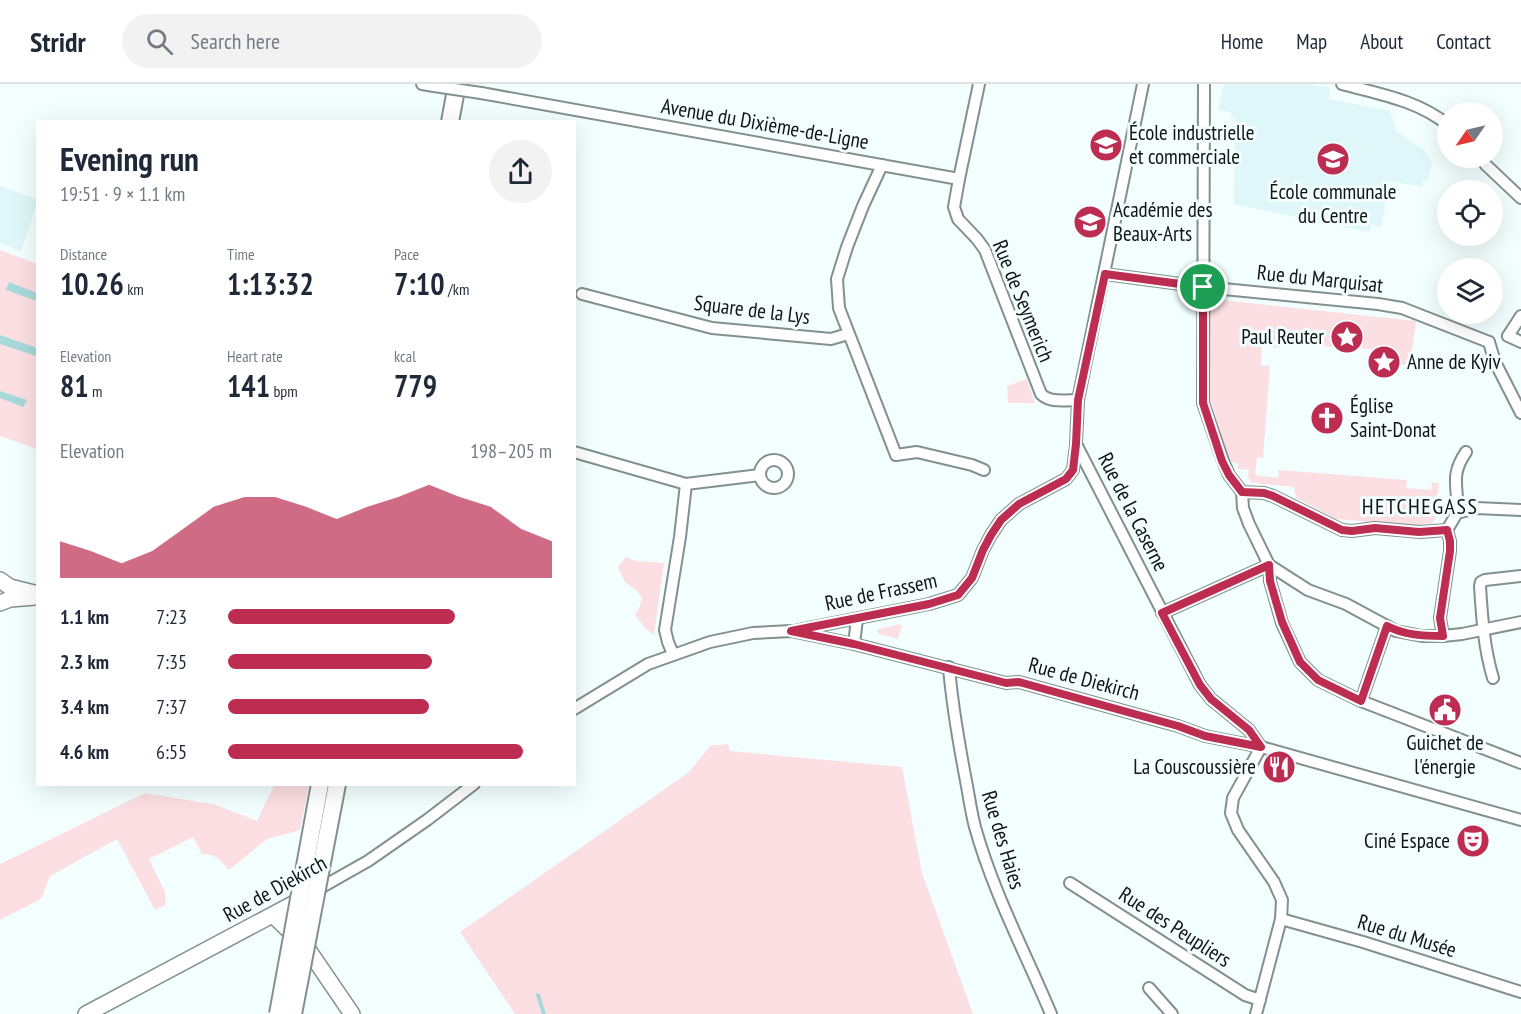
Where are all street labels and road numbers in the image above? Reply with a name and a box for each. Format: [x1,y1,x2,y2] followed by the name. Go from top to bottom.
[659,92,871,155] street label: Avenue du Dixième-de-Ligne
[987,236,1060,366] street label: Rue de Seymerich
[1256,258,1385,299] street label: Rue du Marquisat
[693,289,812,330] street label: Square de la Lys
[1092,448,1175,576] street label: Rue de la Caserne
[822,566,939,617] street label: Rue de Frassem
[1026,651,1143,706] street label: Rue de Diekirch
[976,787,1031,892] street label: Rue des Haies
[218,849,331,928] street label: Rue de Diekirch
[1114,880,1236,973] street label: Rue des Peupliers
[1355,908,1460,963] street label: Rue du Musée

